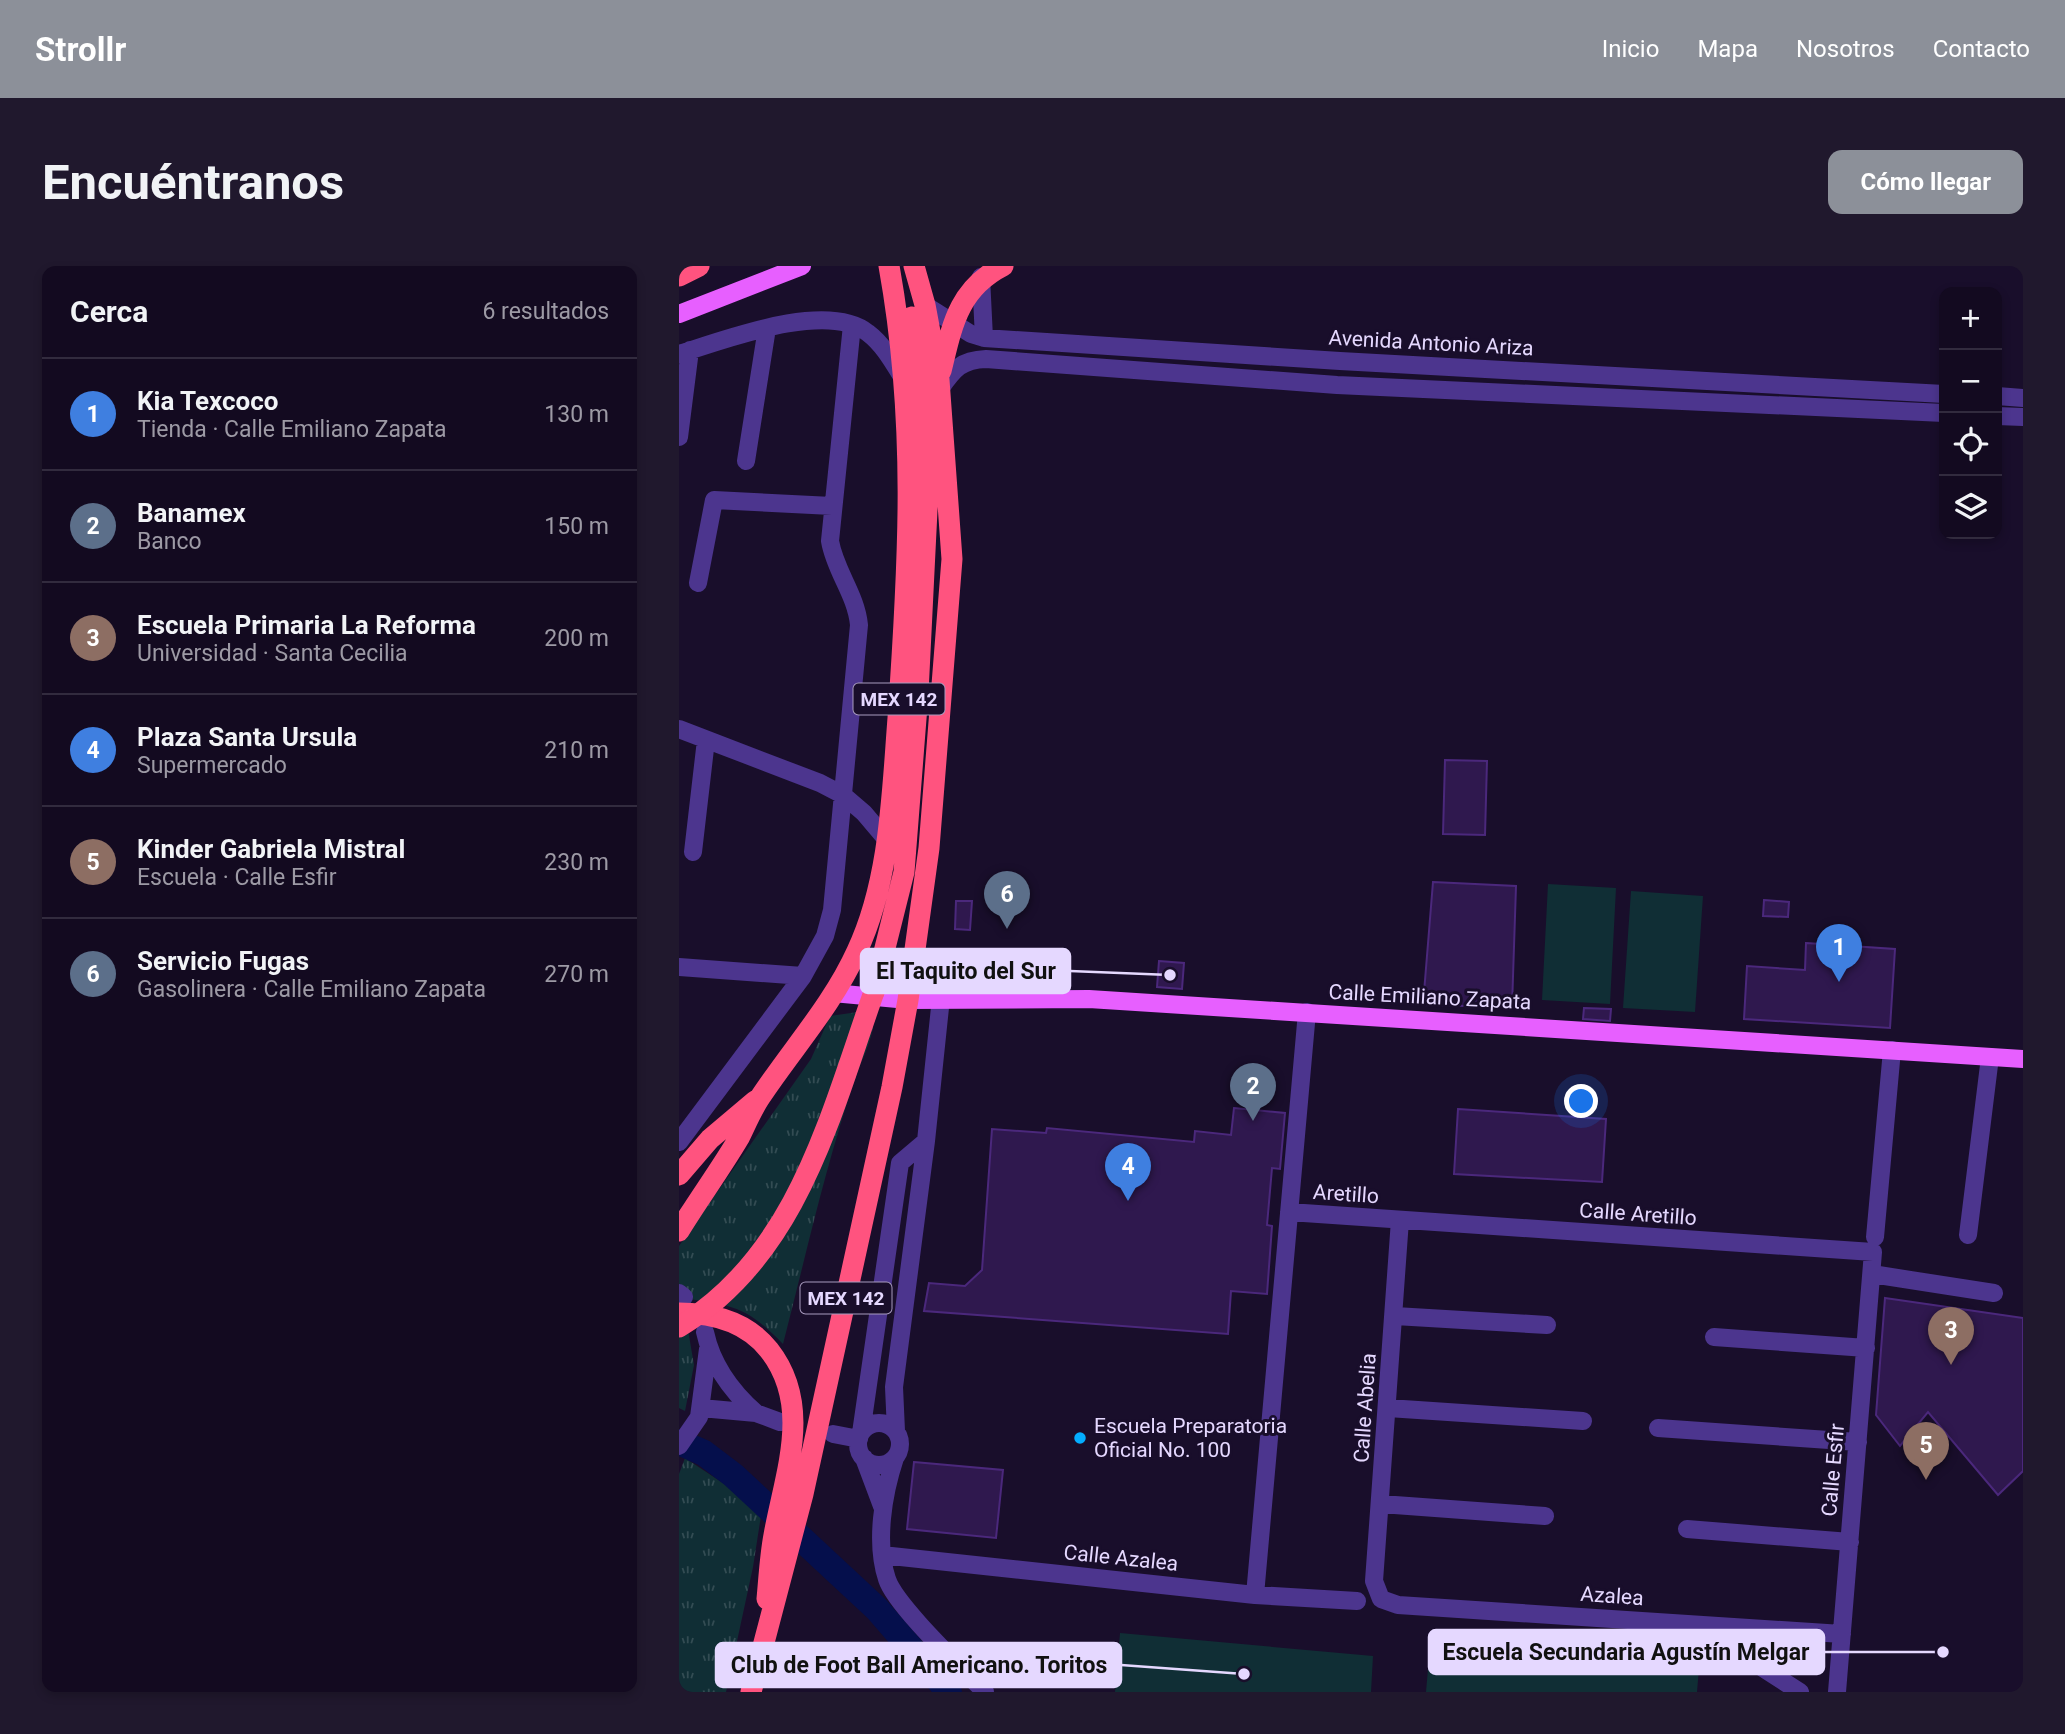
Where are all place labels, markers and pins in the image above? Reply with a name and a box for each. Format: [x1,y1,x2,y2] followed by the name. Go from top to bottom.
[984,871,1030,929] pin: 6
[1816,924,1862,982] pin: 1
[861,949,1070,993] callout: El Taquito del Sur
[1230,1063,1276,1121] pin: 2
[1105,1143,1151,1201] pin: 4
[1928,1307,1974,1365] pin: 3
[1094,1414,1287,1462] place label: Escuela Preparatoria Oficial No. 100
[1903,1422,1949,1480] pin: 5
[1072,1430,1088,1446] marker: Escuela Preparatoria Oficial No. 100
[1429,1630,1824,1674] callout: Escuela Secundaria Agustín Melgar
[716,1643,1121,1687] callout: Club de Foot Ball Americano. Toritos

